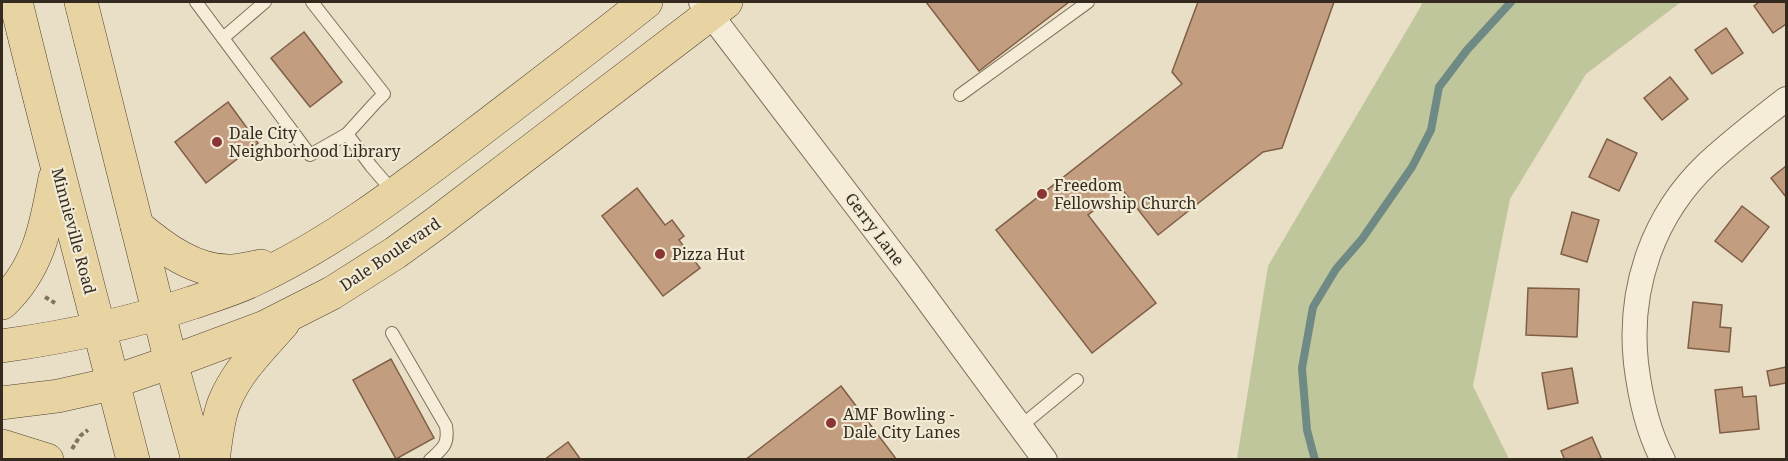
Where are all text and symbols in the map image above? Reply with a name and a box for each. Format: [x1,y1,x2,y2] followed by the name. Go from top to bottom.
[229,122,402,162] place label: Dale City Neighborhood Library
[210,135,224,149] marker: Dale City Neighborhood Library
[47,165,101,297] street label: Minnieville Road
[1054,174,1197,214] place label: Freedom Fellowship Church
[1035,187,1049,201] marker: Freedom Fellowship Church
[840,188,910,270] street label: Gerry Lane
[335,212,445,296] street label: Dale Boulevard
[672,243,745,265] place label: Pizza Hut
[653,247,667,261] marker: Pizza Hut
[843,403,960,443] place label: AMF Bowling - Dale City Lanes
[824,416,838,430] marker: AMF Bowling - Dale City Lanes

